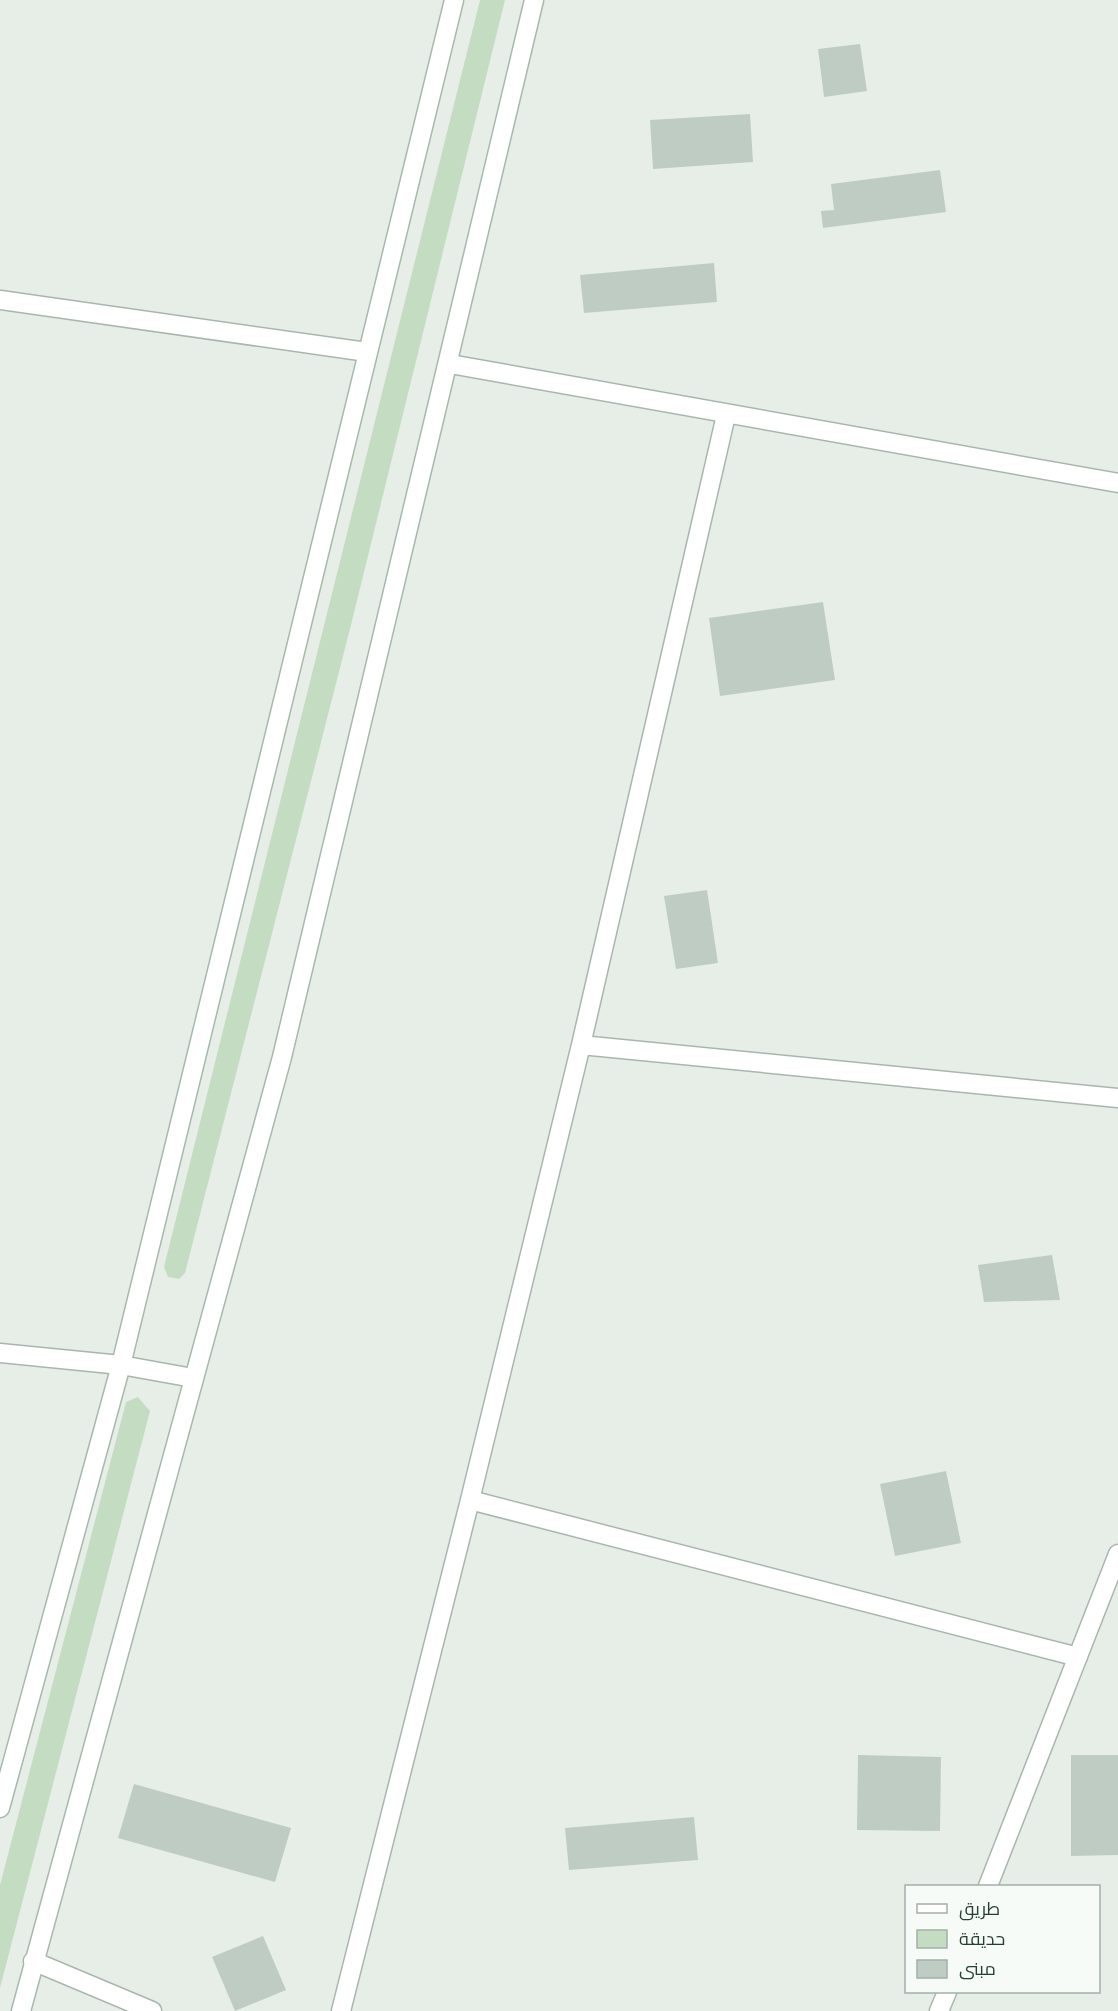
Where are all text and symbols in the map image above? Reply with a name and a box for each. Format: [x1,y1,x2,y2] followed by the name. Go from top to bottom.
[905,1885,1100,1993] legend
[959,1898,1000,1921] text: طريق
[959,1928,1005,1950] text: حديقة
[959,1958,996,1980] text: مبنى

